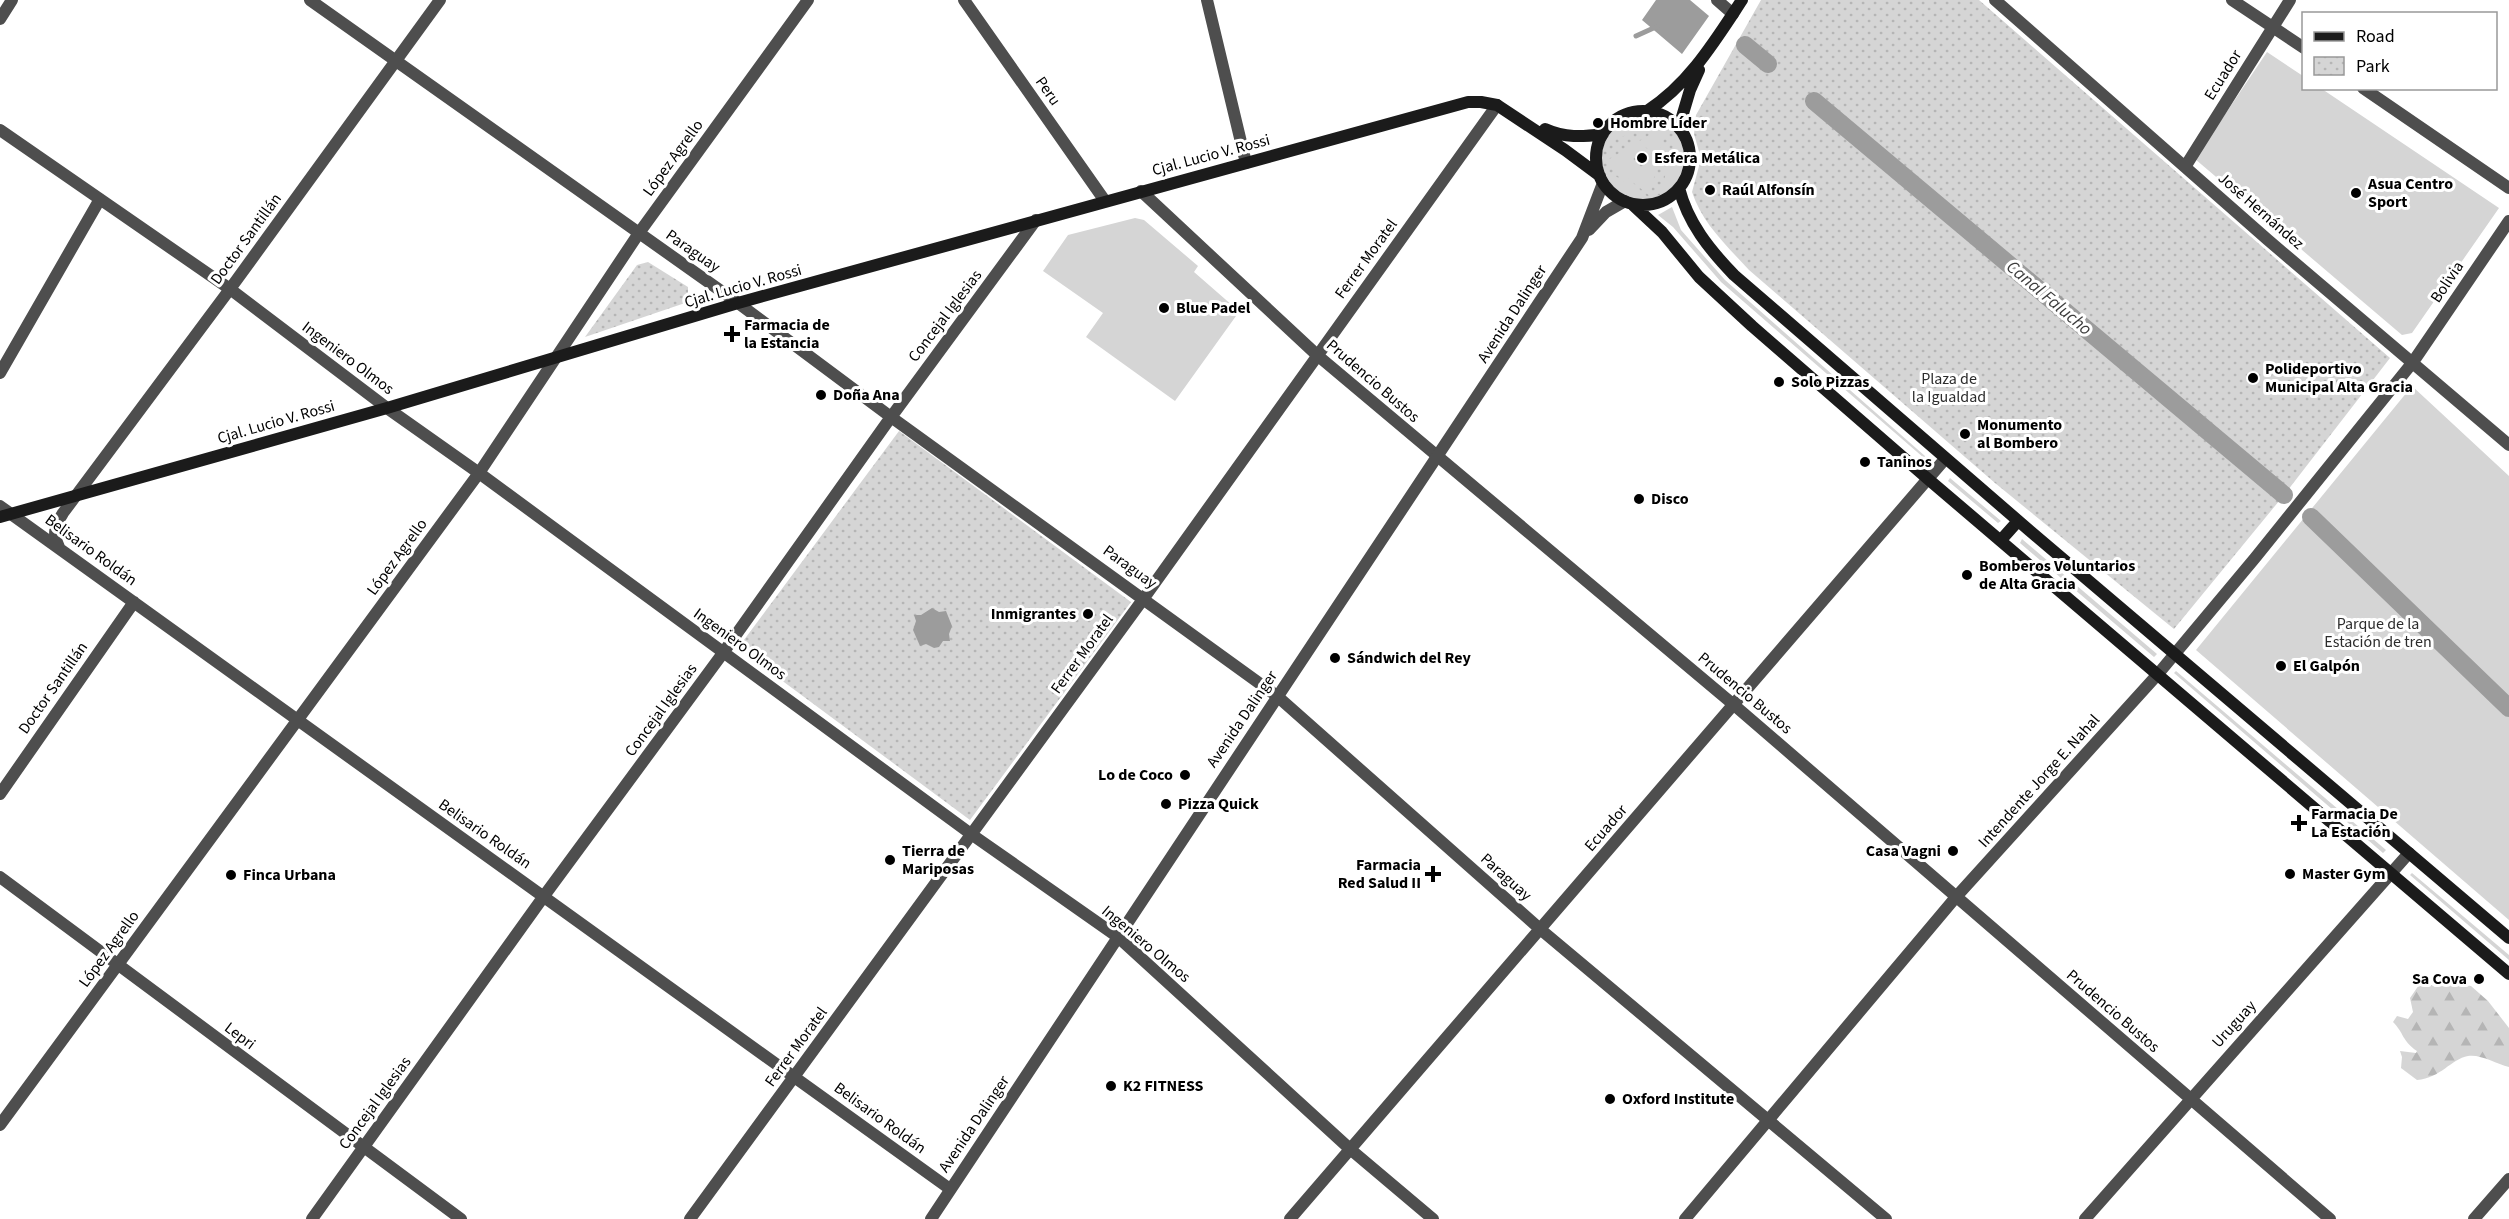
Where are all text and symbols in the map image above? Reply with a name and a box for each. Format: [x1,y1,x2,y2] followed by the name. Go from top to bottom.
[2302,12,2497,90] legend
[2356,24,2395,49] text: Road
[2199,45,2247,104] street label: Ecuador
[2356,54,2390,79] text: Park
[1030,72,1066,110] street label: Peru
[1610,112,1707,134] place label: Hombre Líder
[638,115,708,201] street label: López Agrello
[1591,116,1605,130] marker: Hombre Líder
[1150,129,1272,181] street label: Cjal. Lucio V. Rossi
[1654,147,1760,169] place label: Esfera Metálica
[1635,151,1649,165] marker: Esfera Metálica
[2213,168,2309,255] street label: José Hernández
[2367,173,2453,213] place label: Asua Centro Sport
[1722,179,1815,201] place label: Raúl Alfonsín
[1703,183,1717,197] marker: Raúl Alfonsín
[2349,186,2363,200] marker: Asua Centro Sport
[205,189,287,289] street label: Doctor Santillán
[1330,215,1402,303] street label: Ferrer Moratel
[661,224,725,278] street label: Paraguay
[2001,255,2097,341] water label: Canal Falucho
[2425,257,2469,307] street label: Bolivia
[682,259,804,313] street label: Cjal. Lucio V. Rossi
[1472,260,1552,367] street label: Avenida Dalinger
[903,265,987,367] street label: Concejal Iglesias
[1176,297,1251,319] place label: Blue Padel
[1157,301,1171,315] marker: Blue Padel
[744,314,830,354] place label: Farmacia de la Estancia
[297,316,399,400] street label: Ingeniero Olmos
[725,327,739,341] marker: Farmacia de la Estancia
[1322,334,1425,428] street label: Prudencio Bustos
[2265,358,2413,398] place label: Polideportivo Municipal Alta Gracia
[1912,368,1986,408] park label: Plaza de la Igualdad
[1791,371,1869,393] place label: Solo Pizzas
[2246,371,2260,385] marker: Polideportivo Municipal Alta Gracia
[1772,375,1786,389] marker: Solo Pizzas
[833,384,900,406] place label: Doña Ana
[814,388,828,402] marker: Doña Ana
[215,395,337,449] street label: Cjal. Lucio V. Rossi
[1977,414,2062,454] place label: Monumento al Bombero
[1958,427,1972,441] marker: Monumento al Bombero
[1877,451,1932,473] place label: Taninos
[1858,455,1872,469] marker: Taninos
[1651,488,1689,510] place label: Disco
[1632,492,1646,506] marker: Disco
[40,509,142,591] street label: Belisario Roldán
[362,514,432,600] street label: López Agrello
[1098,540,1162,594] street label: Paraguay
[1979,555,2135,595] place label: Bomberos Voluntarios de Alta Gracia
[1960,568,1974,582] marker: Bomberos Voluntarios de Alta Gracia
[689,603,791,685] street label: Ingeniero Olmos
[991,603,1076,625] place label: Inmigrantes
[1081,607,1095,621] marker: Inmigrantes
[1046,610,1118,698] street label: Ferrer Moratel
[2324,613,2432,653] park label: Parque de la Estación de tren
[13,637,93,739] street label: Doctor Santillán
[1347,647,1471,669] place label: Sándwich del Rey
[1693,647,1797,739] street label: Prudencio Bustos
[1328,651,1342,665] marker: Sándwich del Rey
[2293,655,2360,677] place label: El Galpón
[620,659,703,761] street label: Concejal Iglesias
[2274,659,2288,673] marker: El Galpón
[1201,666,1283,772] street label: Avenida Dalinger
[1973,710,2105,852] street label: Intendente Jorge E. Nahal
[1098,764,1173,786] place label: Lo de Coco
[1178,768,1192,782] marker: Lo de Coco
[1178,793,1259,815] place label: Pizza Quick
[434,794,536,874] street label: Belisario Roldán
[1159,797,1173,811] marker: Pizza Quick
[1580,800,1633,856] street label: Ecuador
[2311,803,2398,843] place label: Farmacia De La Estación
[2292,816,2306,830] marker: Farmacia De La Estación
[902,840,974,880] place label: Tierra de Mariposas
[1866,840,1941,862] place label: Casa Vagni
[1946,844,1960,858] marker: Casa Vagni
[1476,848,1537,906] street label: Paraguay
[883,853,897,867] marker: Tierra de Mariposas
[1338,854,1421,894] place label: Farmacia Red Salud II
[2302,863,2385,885] place label: Master Gym
[243,864,336,886] place label: Finca Urbana
[1426,867,1440,881] marker: Farmacia Red Salud II
[2283,867,2297,881] marker: Master Gym
[224,868,238,882] marker: Finca Urbana
[1097,900,1195,988] street label: Ingeniero Olmos
[74,906,144,992] street label: López Agrello
[2062,964,2165,1058] street label: Prudencio Bustos
[2412,968,2467,990] place label: Sa Cova
[2472,972,2486,986] marker: Sa Cova
[2207,995,2262,1052] street label: Uruguay
[760,1003,832,1091] street label: Ferrer Moratel
[220,1017,260,1055] street label: Lepri
[334,1052,417,1154] street label: Concejal Iglesias
[933,1071,1015,1177] street label: Avenida Dalinger
[1123,1075,1204,1097] place label: K2 FITNESS
[829,1077,931,1159] street label: Belisario Roldán
[1104,1079,1118,1093] marker: K2 FITNESS
[1622,1088,1734,1110] place label: Oxford Institute
[1603,1092,1617,1106] marker: Oxford Institute

